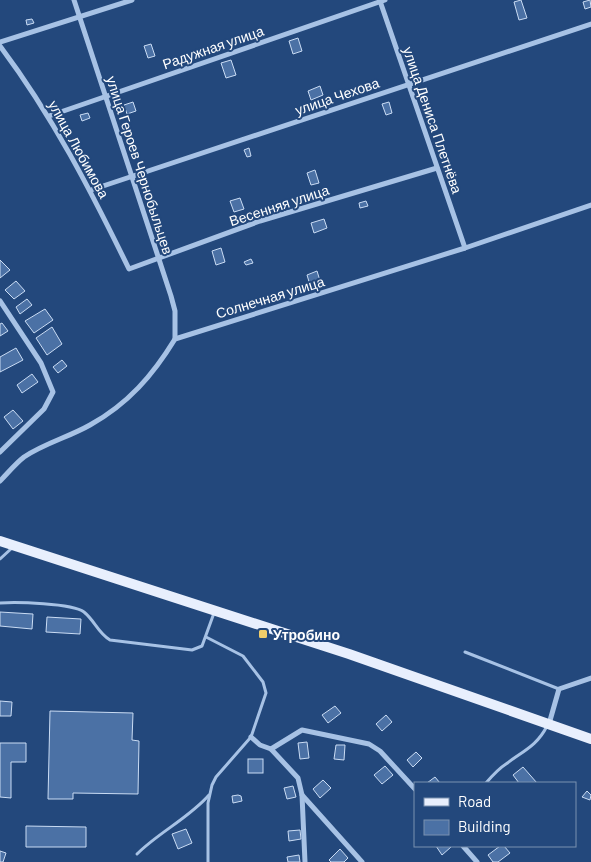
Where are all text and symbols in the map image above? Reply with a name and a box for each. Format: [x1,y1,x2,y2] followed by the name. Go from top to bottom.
[160,22,266,72] street label: Радужная улица
[400,44,466,196] street label: улица Дениса Плетнёва
[103,74,177,256] street label: улица Героев Чернобыльцев
[293,74,381,118] street label: улица Чехова
[45,97,113,201] street label: улица Любимова
[227,181,331,229] street label: Весенняя улица
[214,272,326,322] street label: Солнечная улица
[273,626,340,643] place label: Утробино
[257,628,269,640] marker: Утробино
[414,782,576,847] legend
[458,792,491,810] text: Road
[458,817,511,835] text: Building

